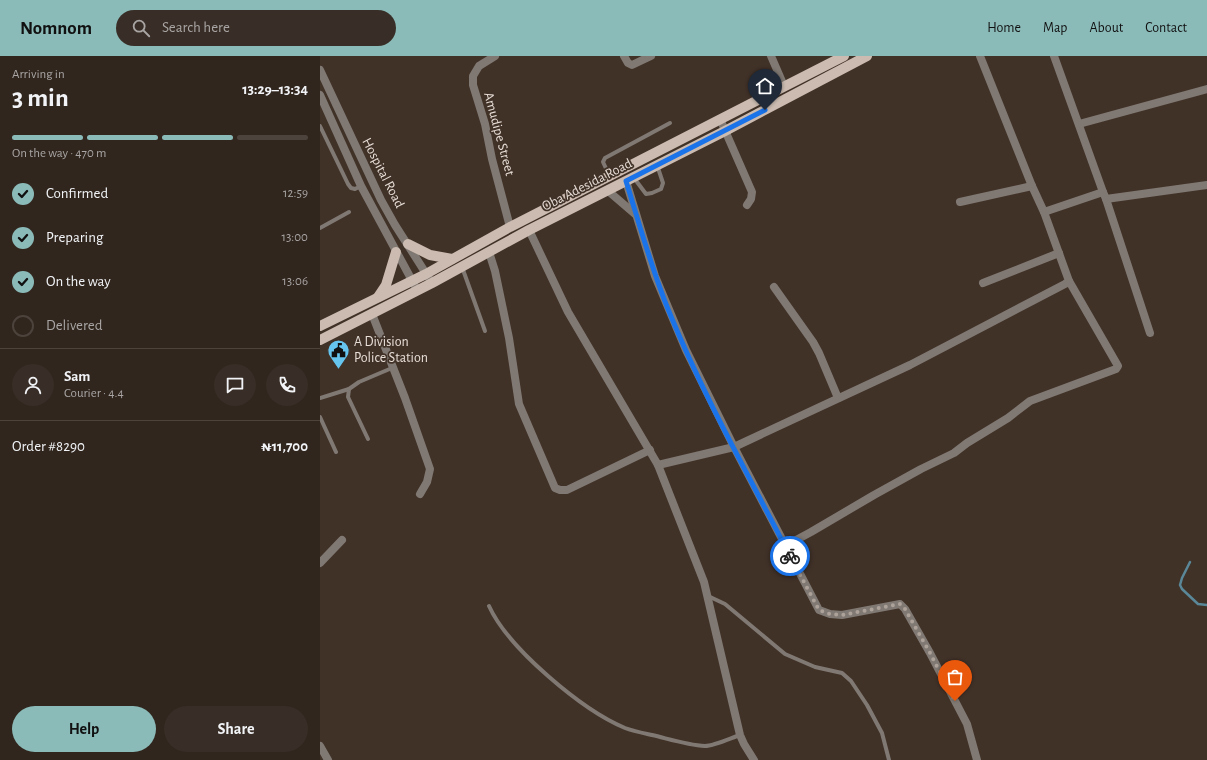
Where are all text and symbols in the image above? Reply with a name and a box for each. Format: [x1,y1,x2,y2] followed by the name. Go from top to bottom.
[116,10,396,46] search box
[130,17,152,39] icon: search
[20,19,92,38] text: Nomnom
[162,20,230,35] text: Search here
[987,21,1021,35] text: Home
[1043,21,1067,35] text: Map
[1089,21,1123,35] text: About
[1145,21,1187,35] text: Contact
[12,68,65,81] text: Arriving in
[748,69,782,110] pin
[754,75,776,97] icon: home
[242,82,308,97] text: 13:29–13:34
[12,85,69,111] text: 3 min
[481,91,517,178] street label: Amudipe Street
[359,136,407,210] street label: Hospital Road
[12,147,106,160] text: On the way · 470 m
[540,156,634,214] street label: Oba Adesida Road
[12,183,34,205] icon: check
[46,186,108,201] text: Confirmed
[283,187,308,200] text: 12:59
[12,227,34,249] icon: check
[46,230,103,245] text: Preparing
[281,231,308,244] text: 13:00
[12,271,34,293] icon: check
[46,274,111,289] text: On the way
[282,275,308,288] text: 13:06
[46,318,103,333] text: Delivered
[354,335,428,365] place label: A Division Police Station
[325,337,351,370] public building icon: A Division Police Station
[12,364,54,406] button: person
[214,364,256,406] button: chat
[266,364,308,406] button: phone
[64,369,90,384] text: Sam
[64,387,124,400] text: Courier · 4.4
[12,439,85,454] text: Order #8290
[261,439,308,454] text: ₦11,700
[770,536,810,576] courier
[779,545,801,567] icon: bike
[938,660,972,701] pin
[944,666,966,688] icon: bag
[12,706,156,752] button: Help
[164,706,308,752] button: Share

